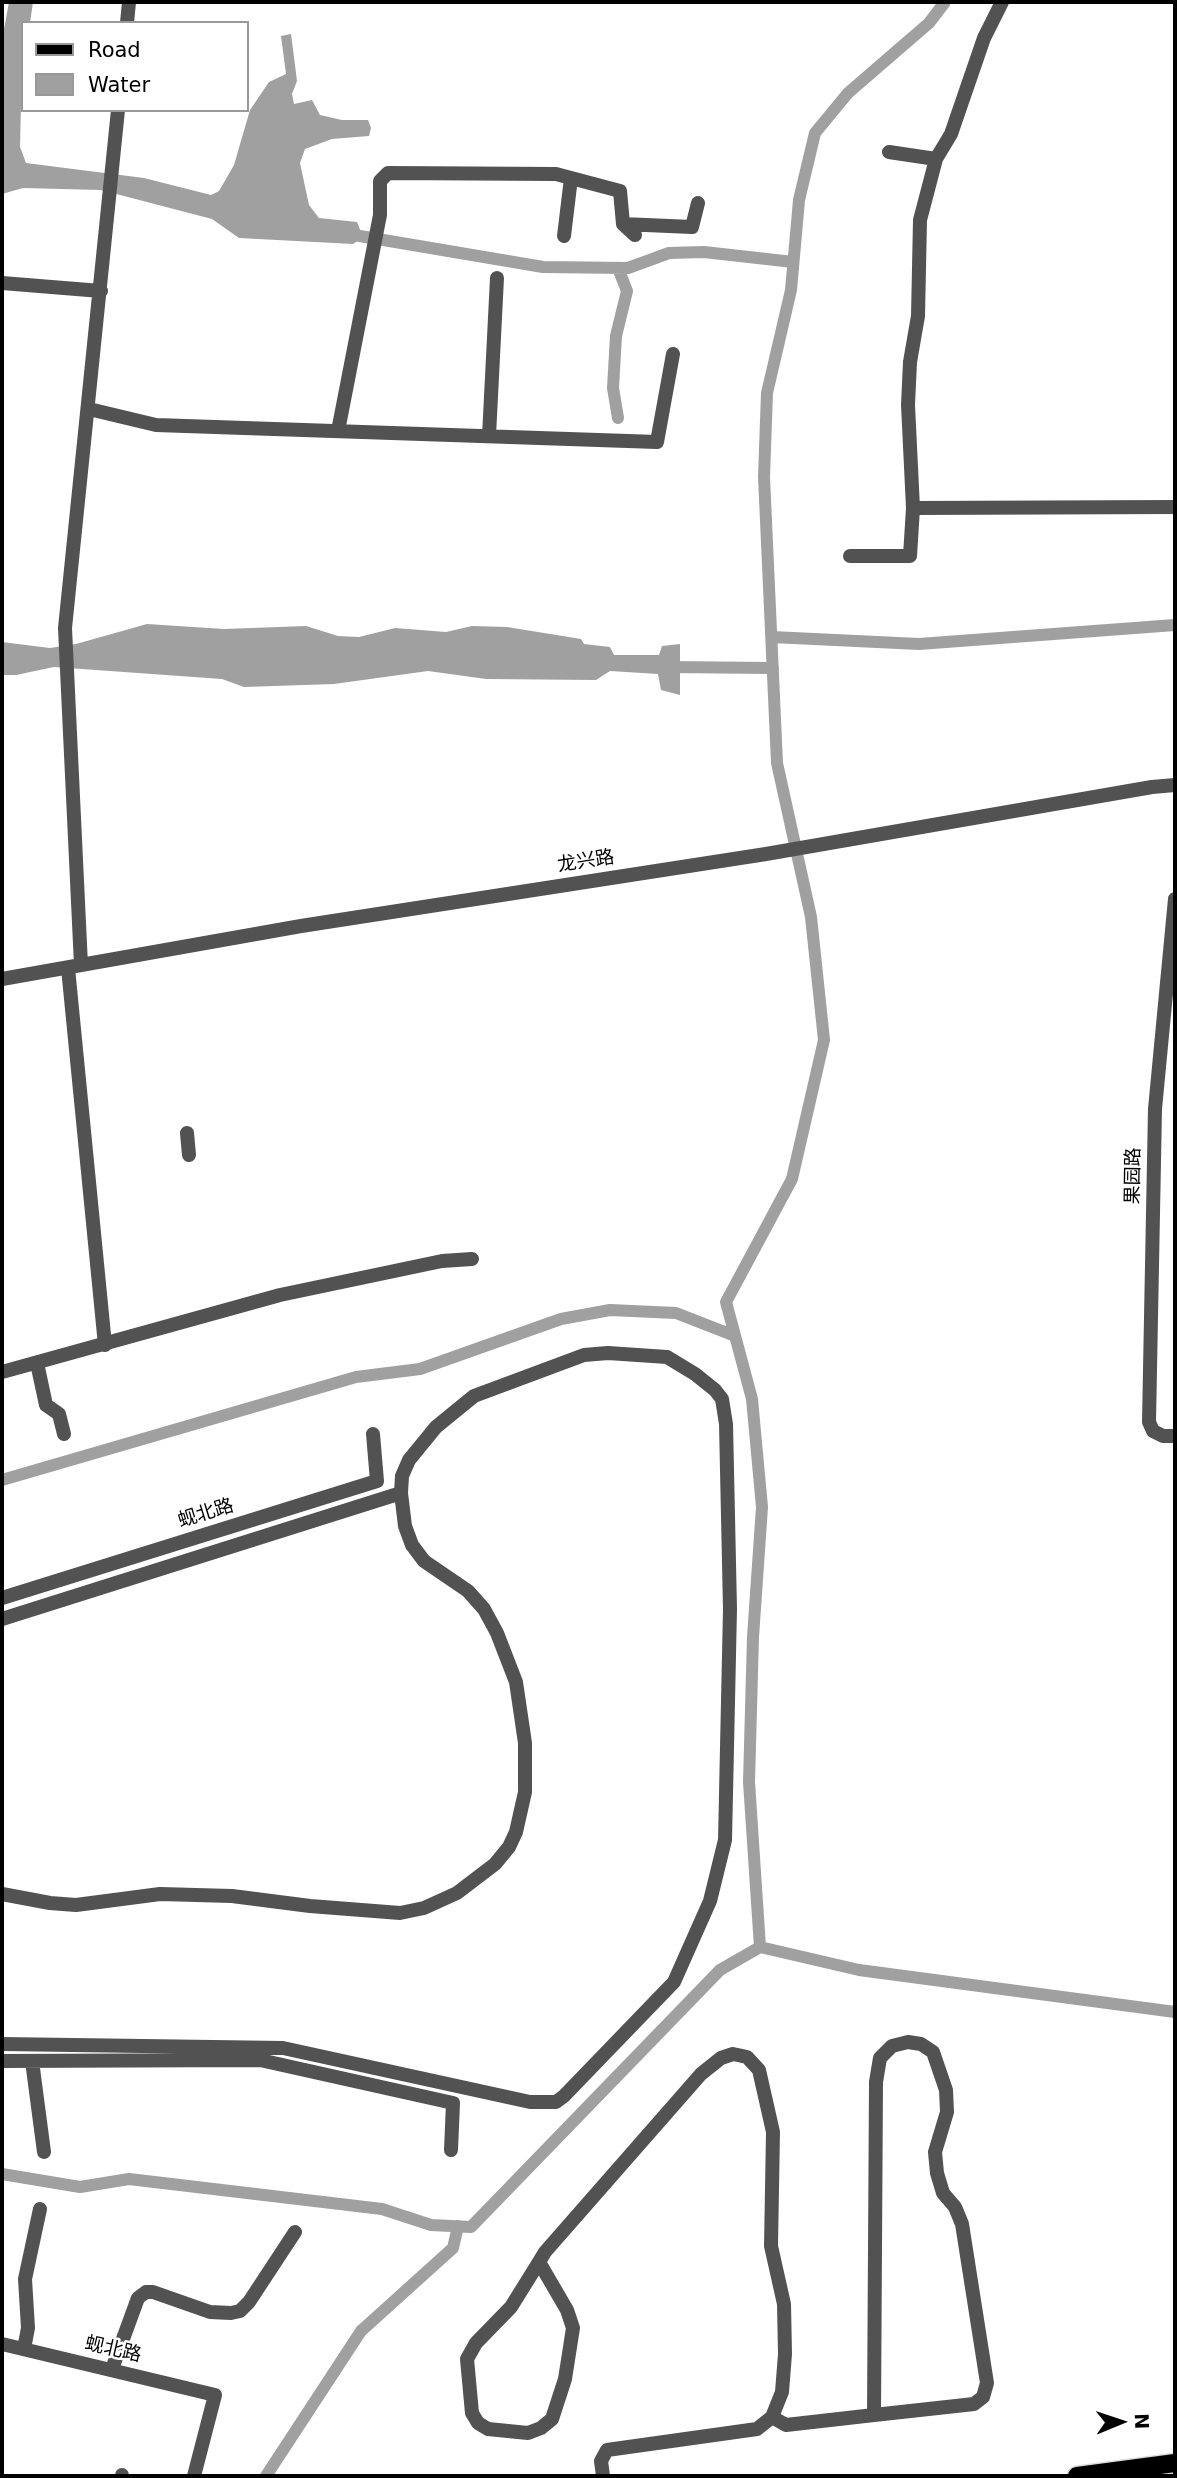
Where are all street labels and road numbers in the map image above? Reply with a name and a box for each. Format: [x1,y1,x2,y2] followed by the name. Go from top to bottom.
[556,846,616,878] street label: 龙兴路
[1122,1147,1146,1205] street label: 果园路
[175,1495,237,1533] street label: 蚬北路
[83,2332,143,2368] street label: 蚬北路

